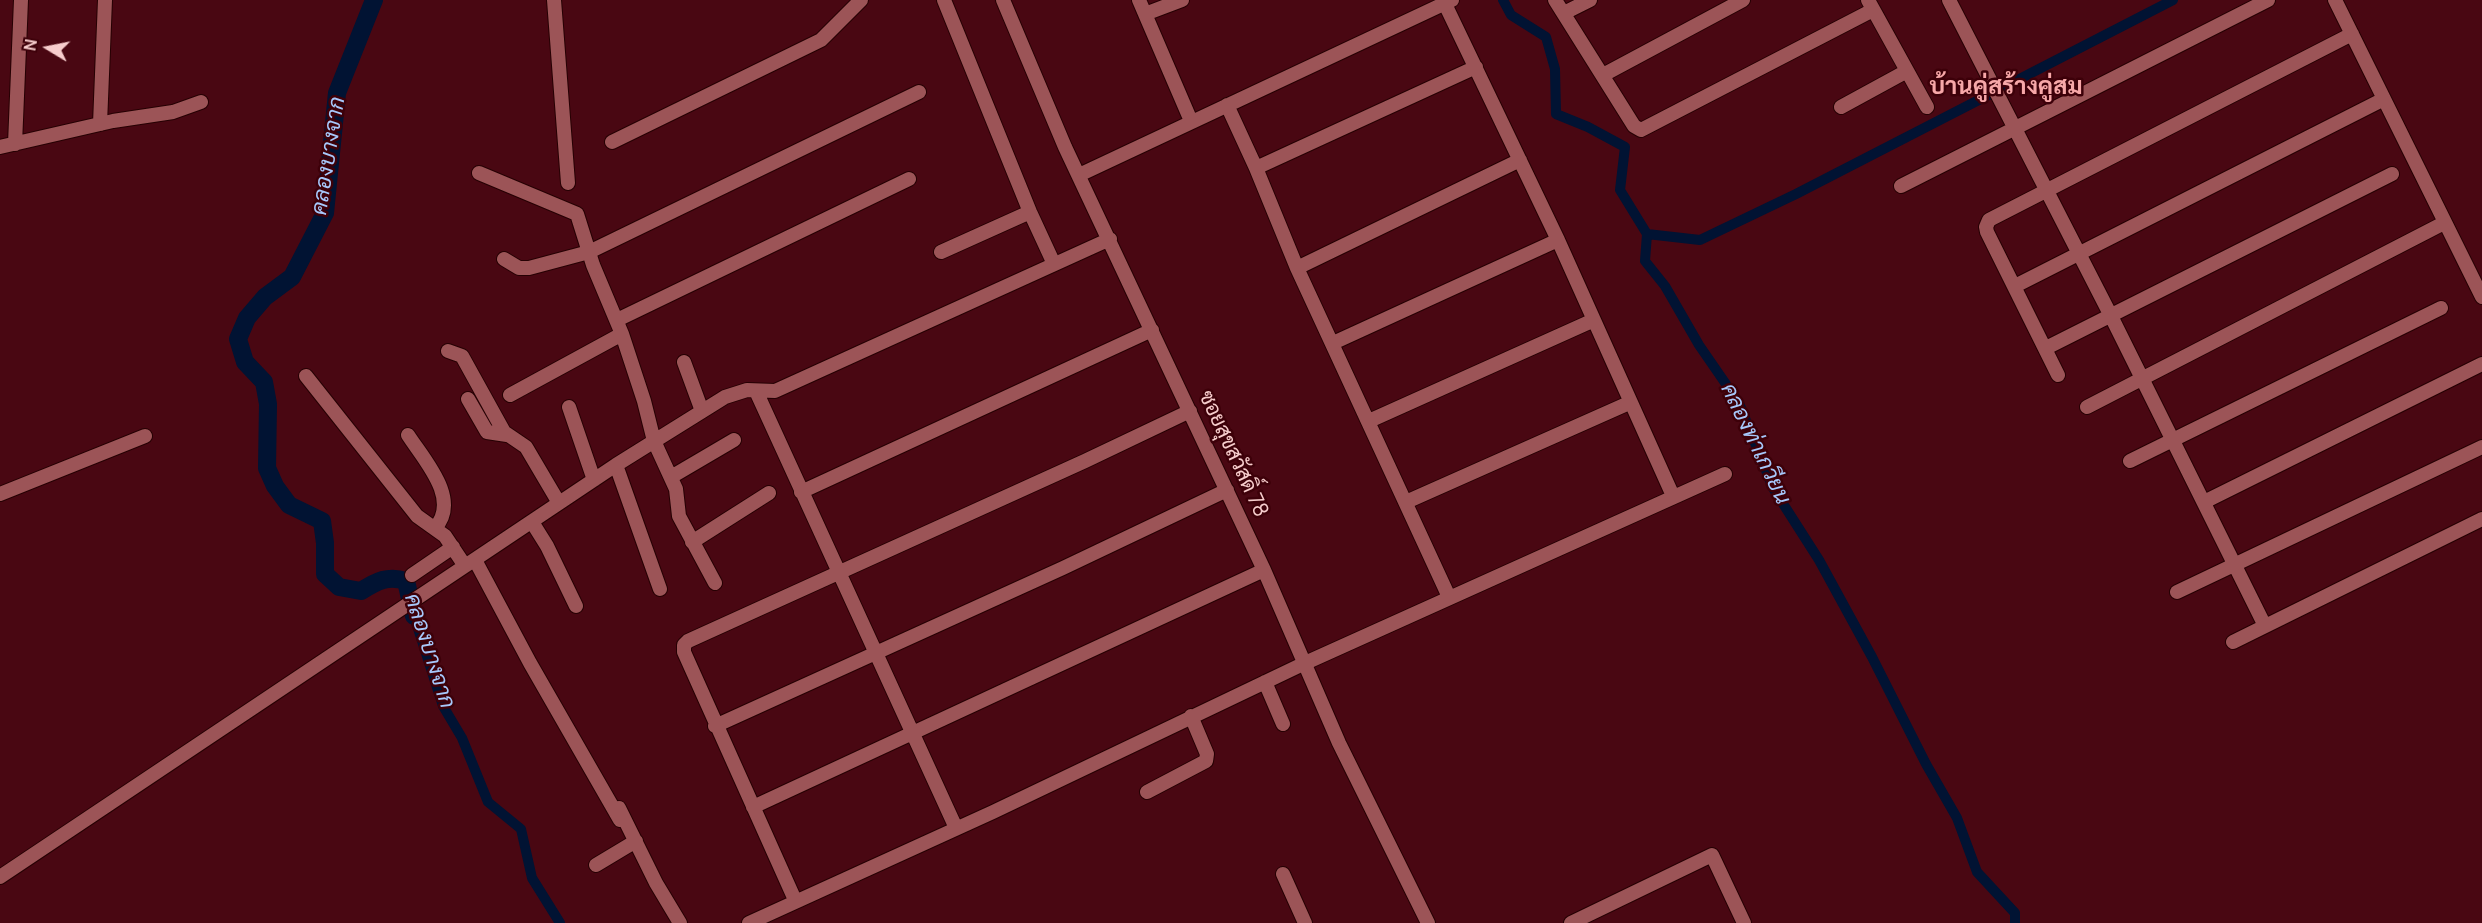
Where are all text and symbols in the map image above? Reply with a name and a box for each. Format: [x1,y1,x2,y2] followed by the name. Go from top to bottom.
[18,18,78,78] north arrow
[18,37,42,52] text: N
[1929,73,2083,101] district label: บ้านคู่สร้างคู่สม
[307,95,351,217] water label: คลองบางจาก
[1714,379,1796,509] water label: คลองท่าเกวียน
[1193,387,1273,521] street label: ซอยสุขสวัสดิ์ 78
[398,590,460,712] water label: คลองบางจาก

